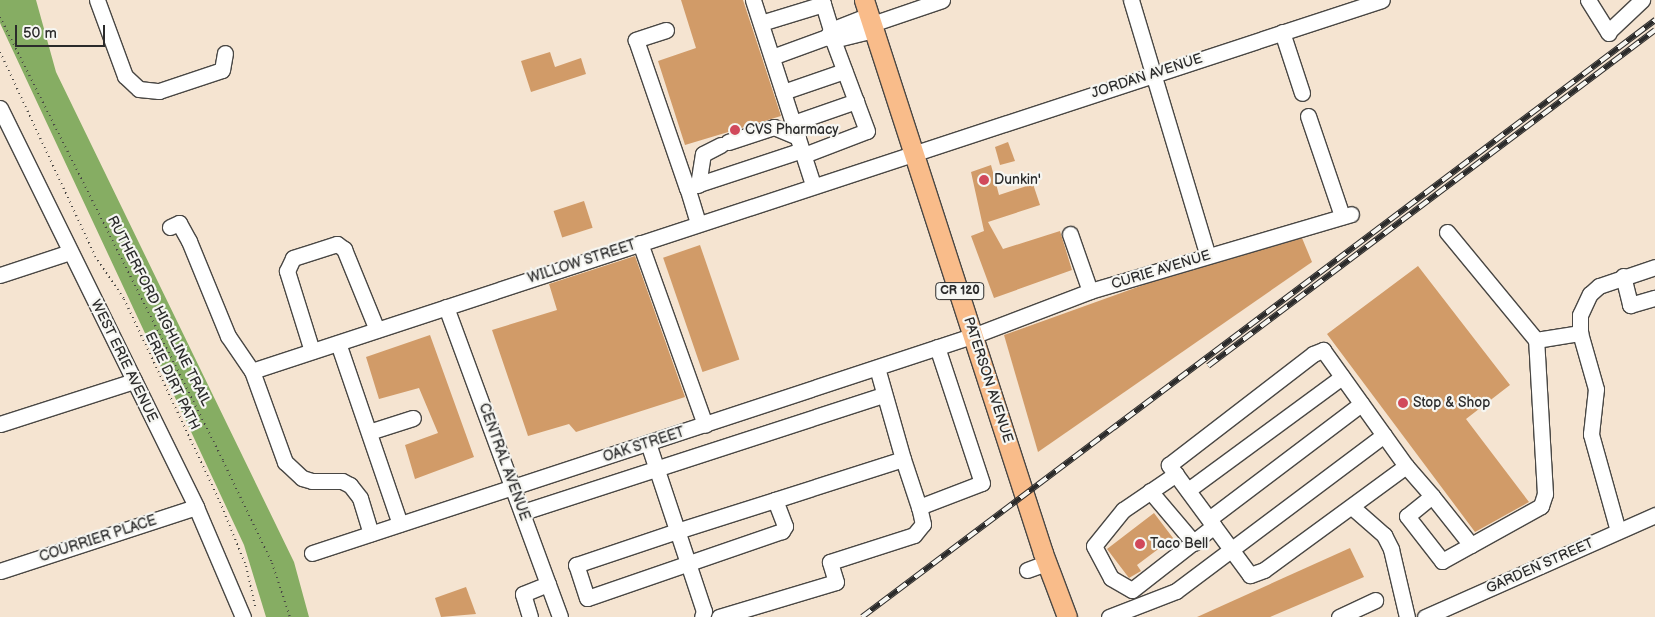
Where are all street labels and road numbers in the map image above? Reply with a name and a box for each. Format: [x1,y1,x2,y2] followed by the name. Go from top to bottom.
[1089,50,1205,102] street label: JORDAN AVENUE
[104,213,214,409] street label: RUTHERFORD HIGHLINE TRAIL
[526,237,638,287] street label: WILLOW STREET
[1109,247,1213,293] street label: CURIE AVENUE
[935,282,985,300] road number: CR 120
[87,297,161,425] street label: WEST ERIE AVENUE
[960,315,1016,445] street label: PATERSON AVENUE
[141,329,203,433] street label: ERIE DIRT PATH
[475,401,533,523] street label: CENTRAL AVENUE
[601,424,687,466] street label: OAK STREET
[37,512,159,566] street label: COURRIER PLACE
[1484,535,1596,597] street label: GARDEN STREET

